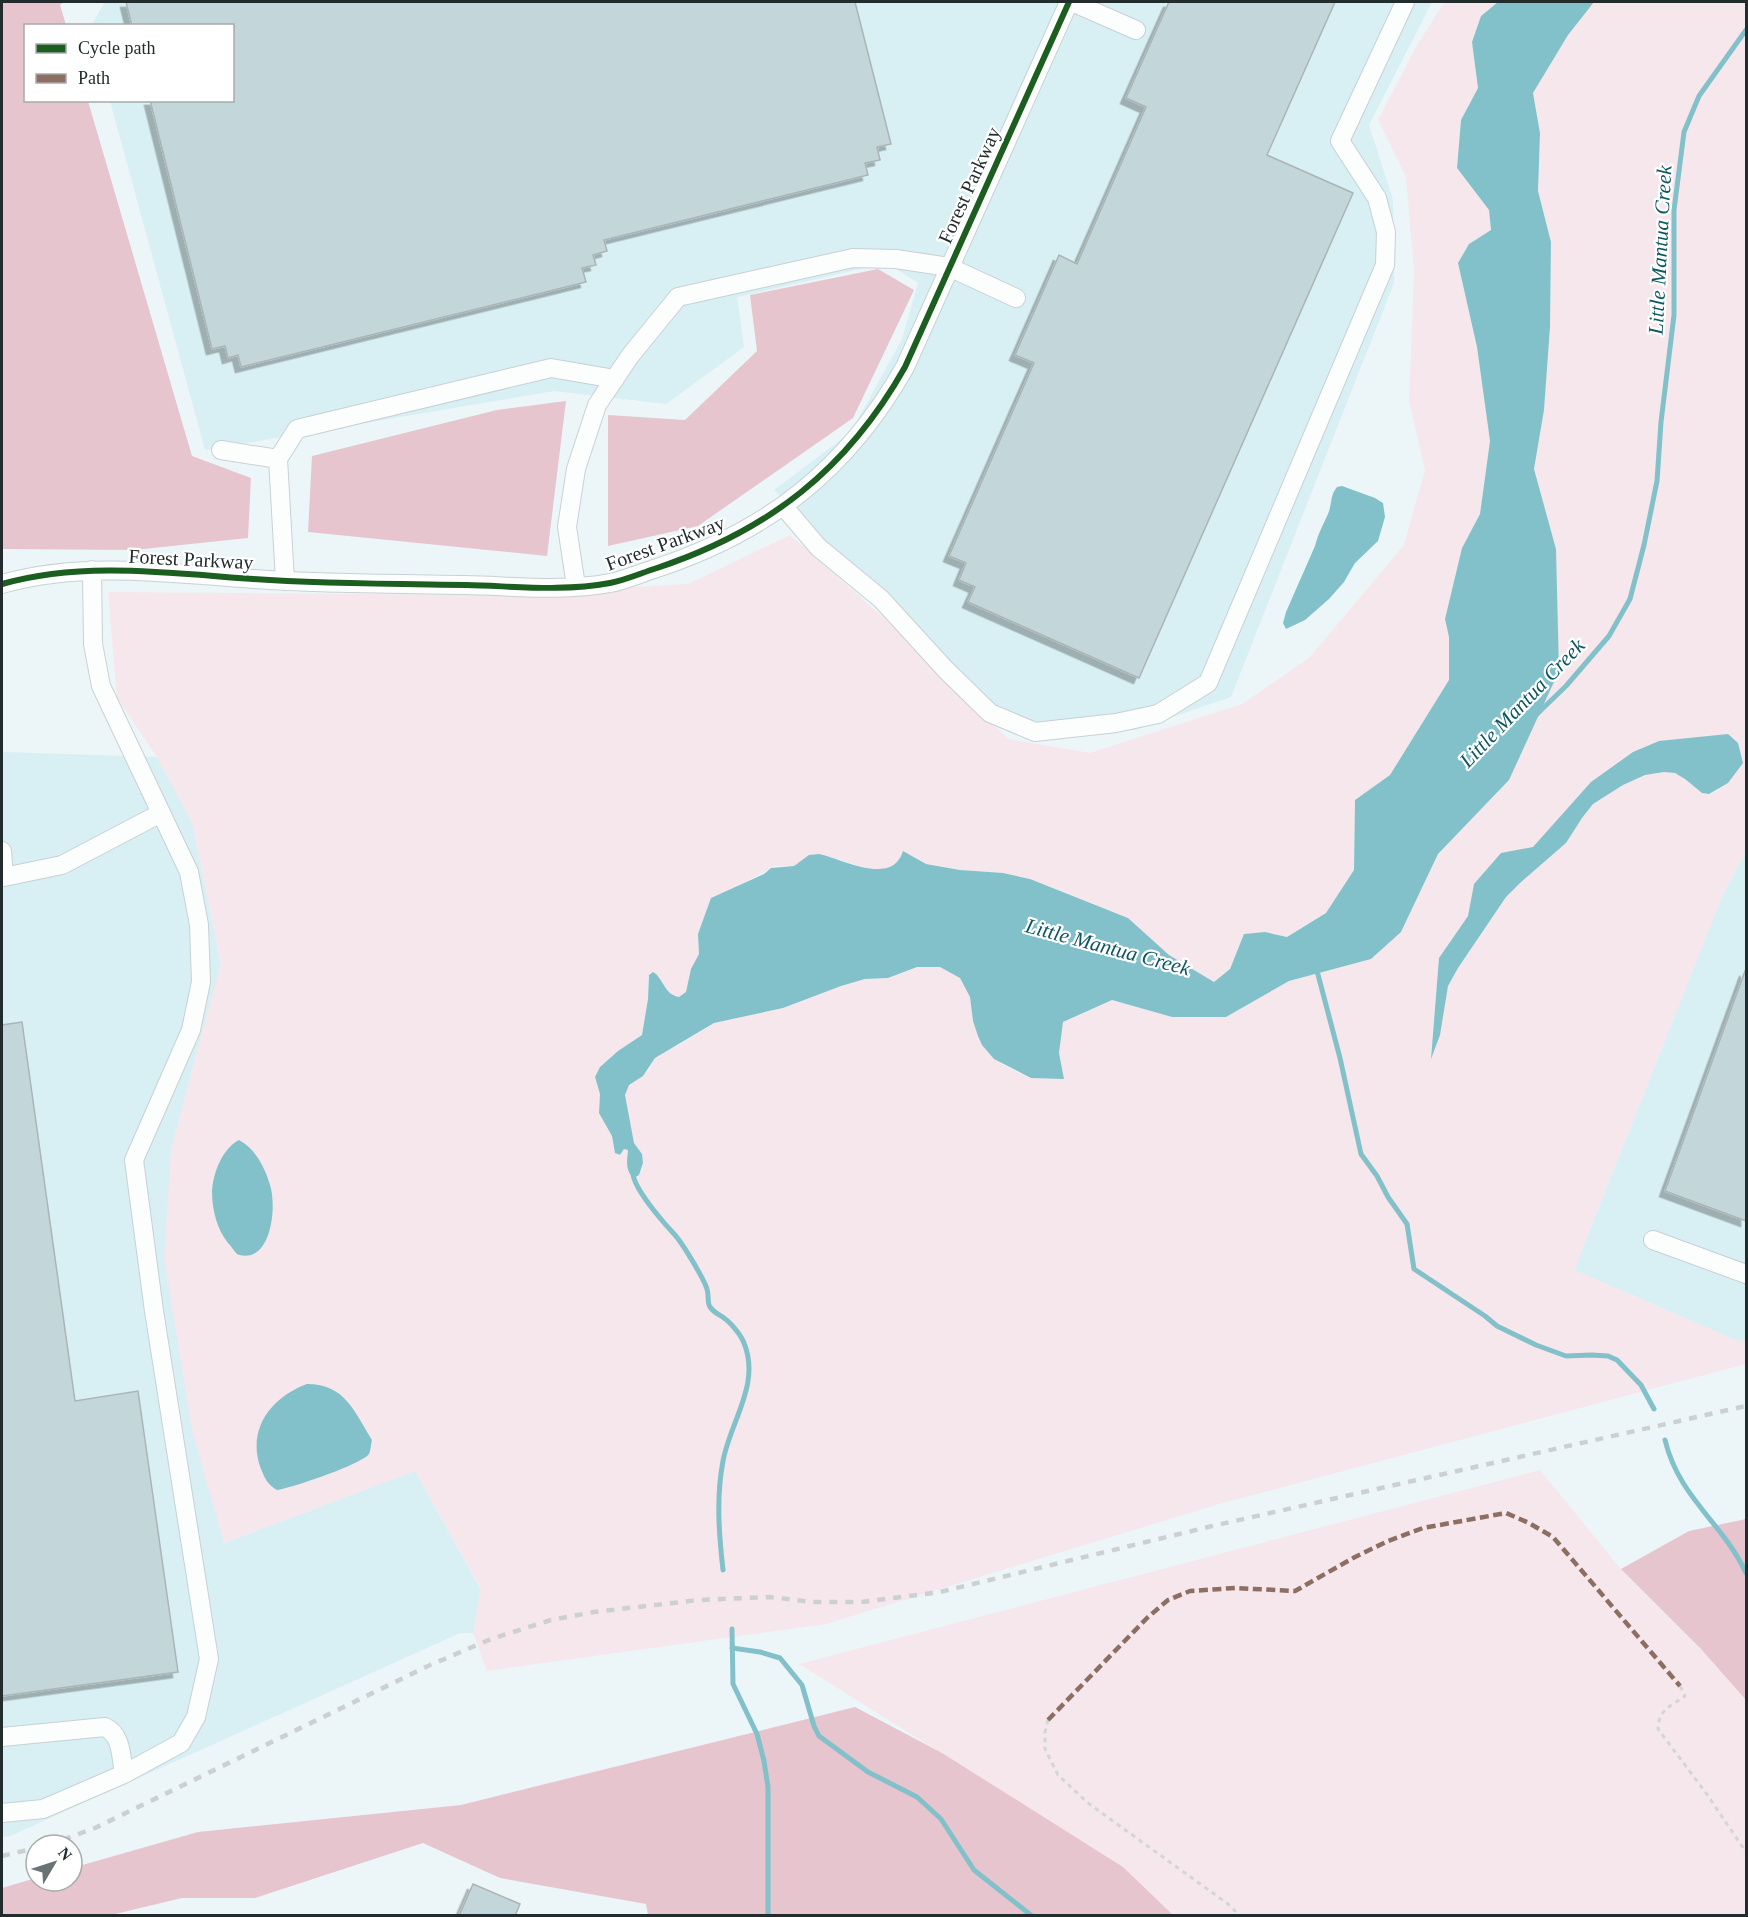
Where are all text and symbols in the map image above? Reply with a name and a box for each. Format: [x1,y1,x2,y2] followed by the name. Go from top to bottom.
[24,24,234,102] legend
[78,38,155,58] text: Cycle path
[78,68,110,88] text: Path
[934,123,1005,247] street label: Forest Parkway
[1644,164,1676,336] water label: Little Mantua Creek
[603,511,728,576] street label: Forest Parkway
[128,545,254,574] street label: Forest Parkway
[1454,633,1590,773] water label: Little Mantua Creek
[1022,913,1194,981] water label: Little Mantua Creek
[24,1833,84,1893] north arrow
[55,1844,76,1864] text: N

